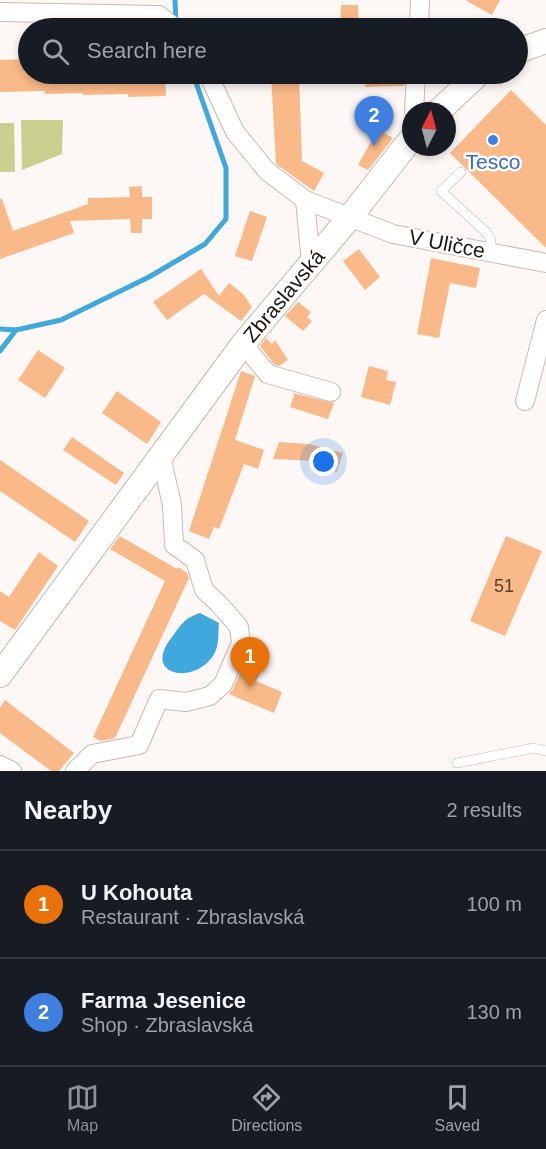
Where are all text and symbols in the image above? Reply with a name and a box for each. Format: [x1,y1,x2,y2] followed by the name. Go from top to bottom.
[18,18,528,84] search box
[39,35,72,68] icon: search
[87,38,207,63] text: Search here
[354,96,394,146] pin: 2
[402,102,456,156] north arrow
[486,133,500,147] marker: Tesco
[466,150,520,173] place label: Tesco
[407,225,487,262] street label: V Uličce
[238,245,329,346] street label: Zbraslavská
[309,447,338,476] your location
[494,576,514,596] house number: 51
[230,638,270,687] pin: 1
[24,795,112,825] text: Nearby
[446,799,522,821] text: 2 results
[81,880,192,905] text: U Kohouta
[38,893,49,915] text: 1
[466,893,522,915] text: 100 m
[81,906,304,928] text: Restaurant · Zbraslavská
[81,988,246,1013] text: Farma Jesenice
[38,1001,49,1023] text: 2
[466,1001,522,1023] text: 130 m
[81,1014,253,1036] text: Shop · Zbraslavská
[66,1081,99,1135] tab: Map
[231,1081,302,1135] tab: Directions
[435,1081,480,1135] tab: Saved

